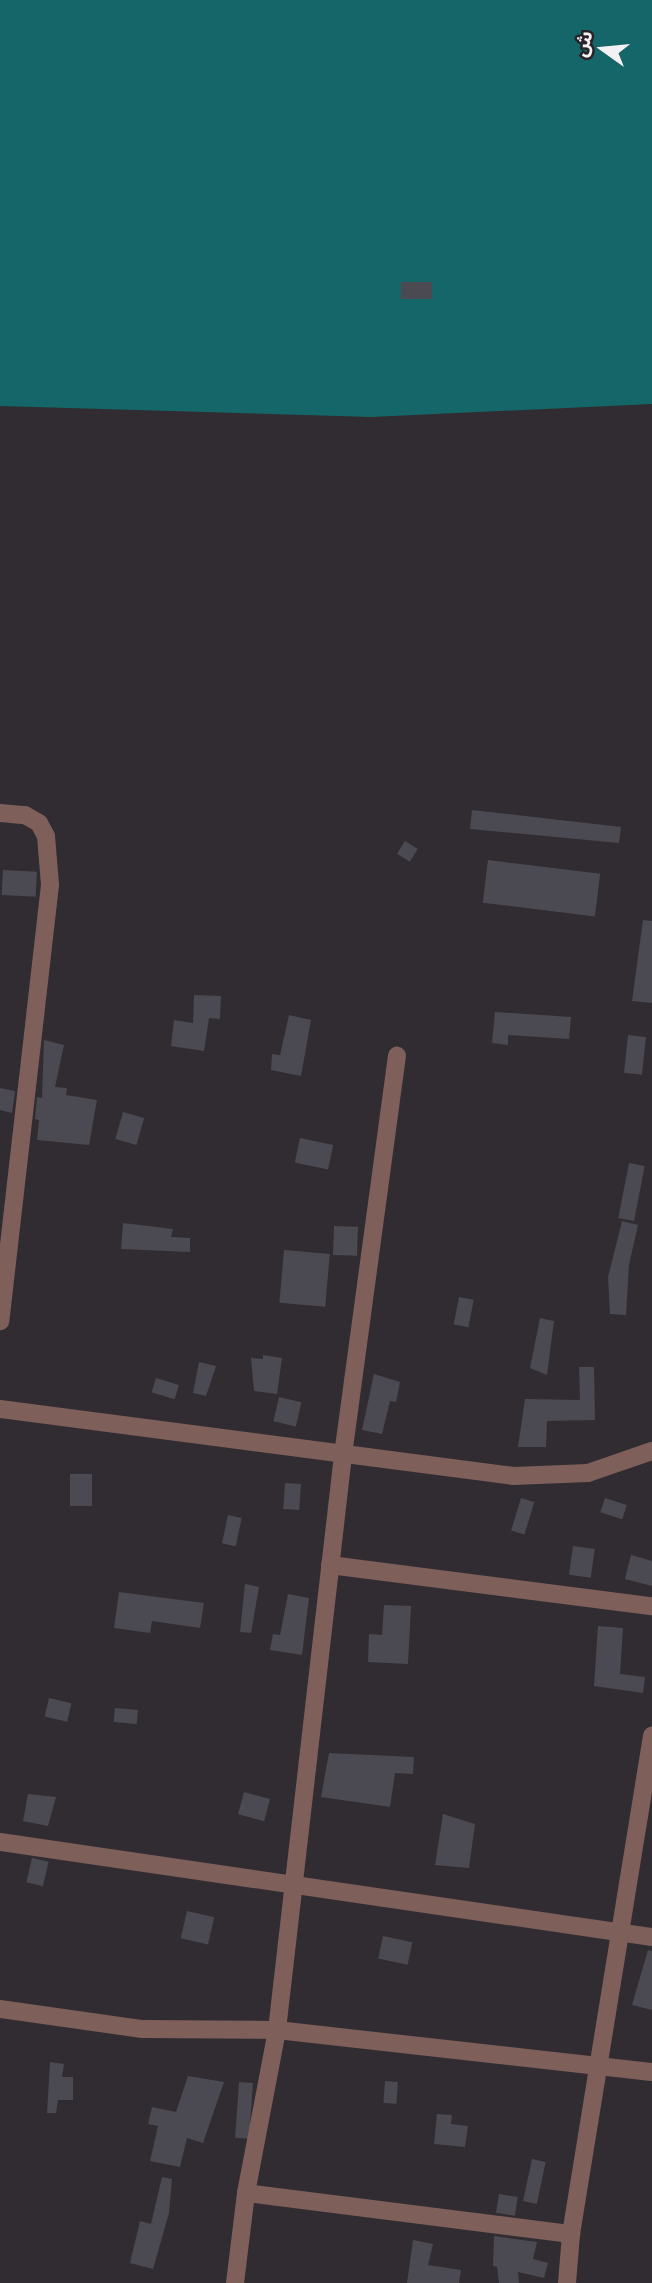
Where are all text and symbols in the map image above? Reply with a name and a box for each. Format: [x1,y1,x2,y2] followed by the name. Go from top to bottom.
[568,14,638,84] north arrow
[567,28,599,60] text: ش

